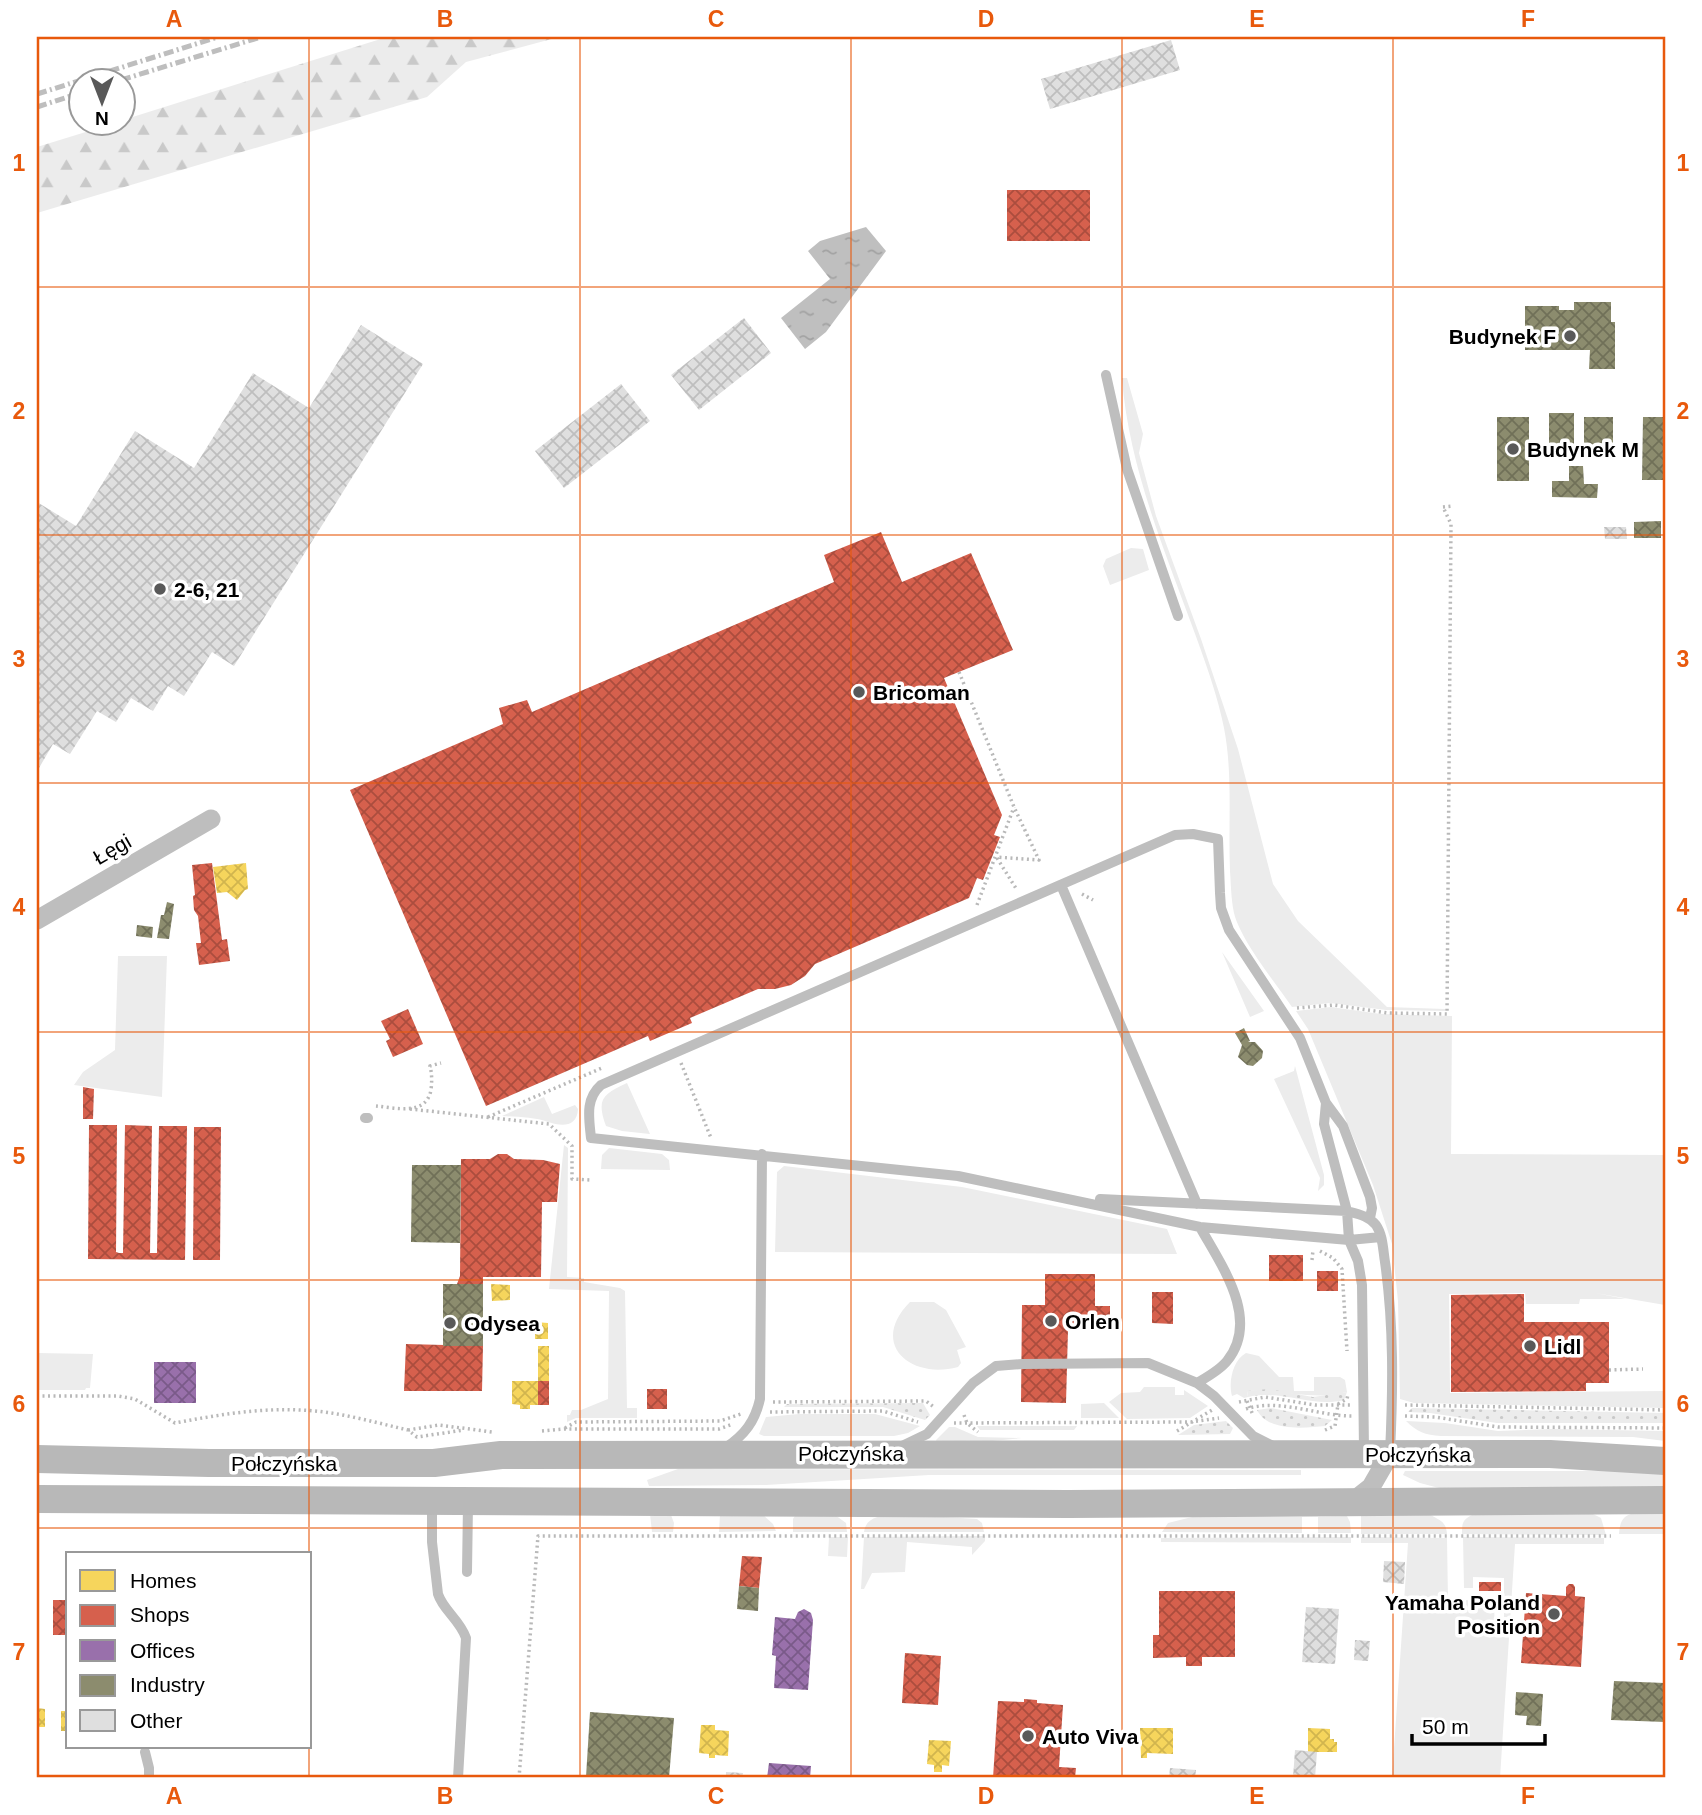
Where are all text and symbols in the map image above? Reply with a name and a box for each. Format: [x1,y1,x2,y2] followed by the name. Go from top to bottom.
[166,6,182,32] text: A
[437,6,453,32] text: B
[708,6,724,32] text: C
[978,6,994,32] text: D
[1249,6,1265,32] text: E
[1521,6,1535,32] text: F
[66,66,136,136] north arrow
[95,108,109,129] text: N
[13,150,26,176] text: 1
[1677,150,1690,176] text: 1
[1449,325,1556,348] place label: Budynek F
[1562,328,1578,344] marker: Budynek F
[13,398,25,424] text: 2
[1677,398,1689,424] text: 2
[1527,438,1639,461] place label: Budynek M
[1505,441,1521,457] marker: Budynek M
[174,578,240,601] place label: 2-6, 21
[152,581,168,597] marker: 2-6, 21
[13,646,25,672] text: 3
[1677,646,1689,672] text: 3
[873,681,970,704] place label: Bricoman
[851,684,867,700] marker: Bricoman
[89,829,135,869] street label: Łęgi
[13,894,26,920] text: 4
[1677,894,1690,920] text: 4
[13,1143,26,1169] text: 5
[1677,1143,1690,1169] text: 5
[1065,1310,1120,1333] place label: Orlen
[464,1312,540,1335] place label: Odysea
[1043,1313,1059,1329] marker: Orlen
[442,1315,458,1331] marker: Odysea
[1544,1335,1581,1358] place label: Lidl
[1522,1338,1538,1354] marker: Lidl
[13,1391,25,1417] text: 6
[1677,1391,1689,1417] text: 6
[798,1442,904,1465] street label: Połczyńska
[1365,1443,1471,1466] street label: Połczyńska
[231,1452,337,1475] street label: Połczyńska
[66,1552,312,1748] legend
[130,1569,197,1592] text: Homes
[1385,1591,1540,1638] place label: Yamaha Poland Position
[130,1603,190,1626] text: Shops
[1546,1606,1562,1622] marker: Yamaha Poland Position
[13,1639,25,1665] text: 7
[130,1639,195,1662] text: Offices
[1677,1639,1689,1665] text: 7
[130,1673,205,1696] text: Industry
[1412,1703,1544,1747] scale bar
[130,1709,183,1732] text: Other
[1422,1715,1469,1738] text: 50 m
[1042,1725,1139,1748] place label: Auto Viva
[1020,1728,1036,1744] marker: Auto Viva
[166,1783,182,1809] text: A
[437,1783,453,1809] text: B
[708,1783,724,1809] text: C
[978,1783,994,1809] text: D
[1249,1783,1265,1809] text: E
[1521,1783,1535,1809] text: F

